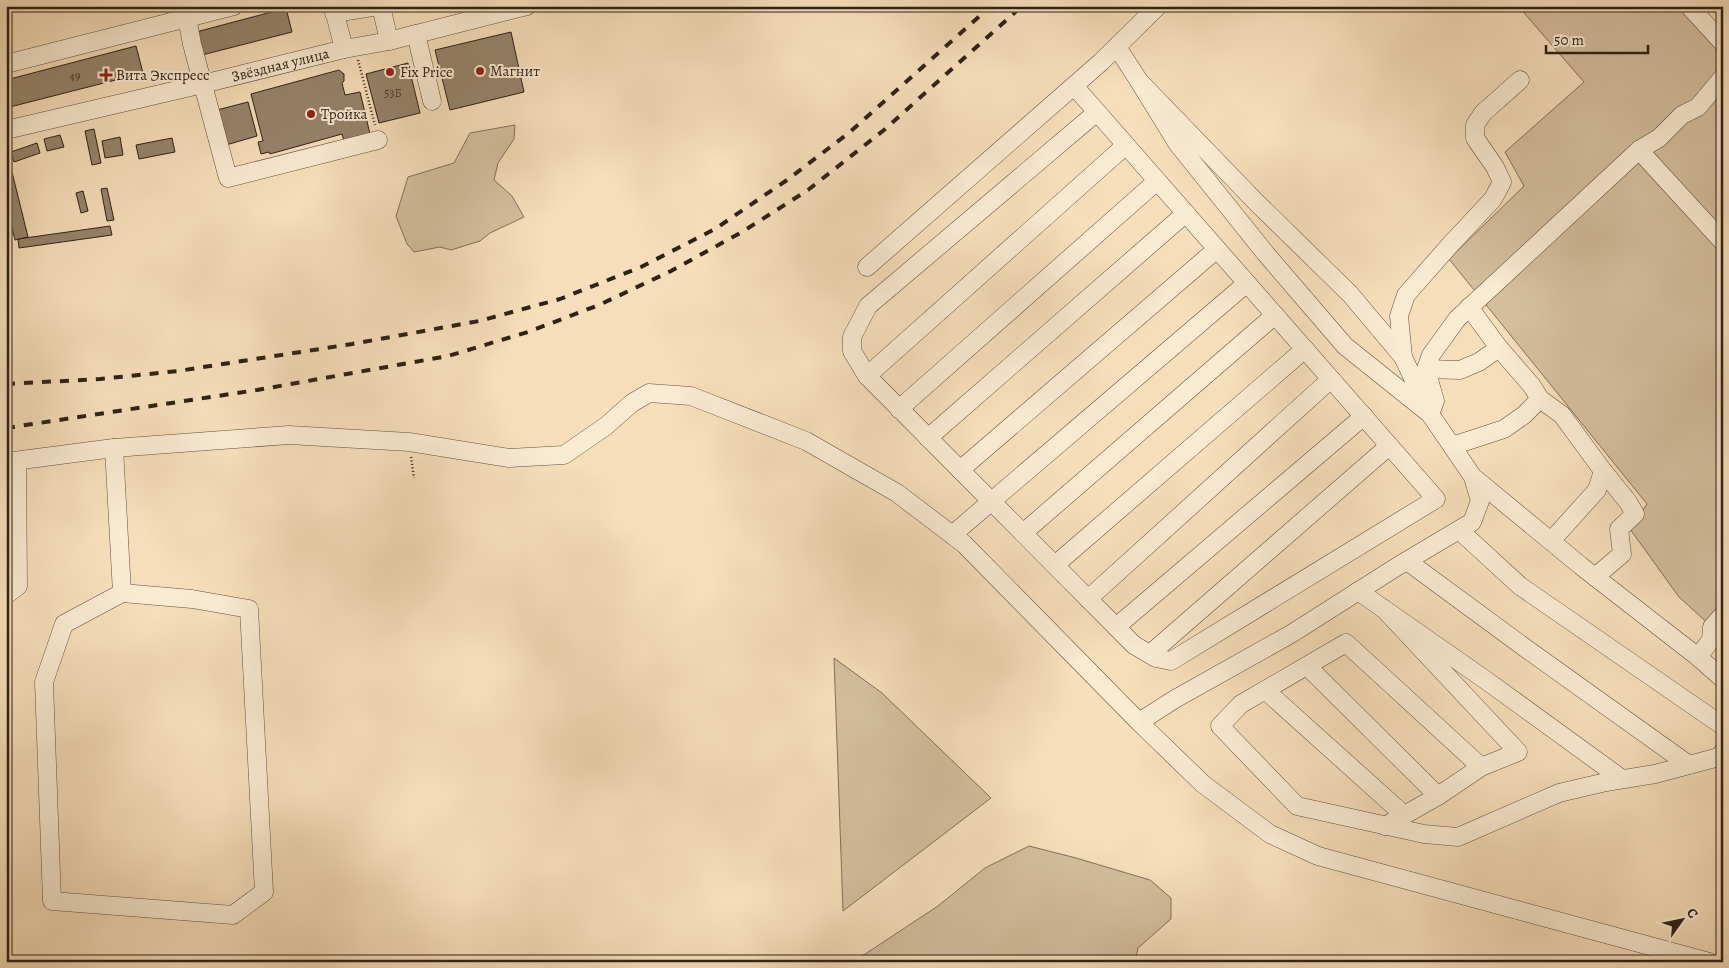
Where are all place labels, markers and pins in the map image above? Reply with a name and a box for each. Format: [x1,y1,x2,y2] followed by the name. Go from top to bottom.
[490,61,540,81] place label: Магнит
[400,62,453,82] place label: Fix Price
[116,65,209,85] place label: Вита Экспресс
[474,65,486,77] marker: Магнит
[384,66,396,78] marker: Fix Price
[100,69,112,81] marker: Вита Экспресс
[321,104,367,124] place label: Тройка
[305,108,317,120] marker: Тройка

